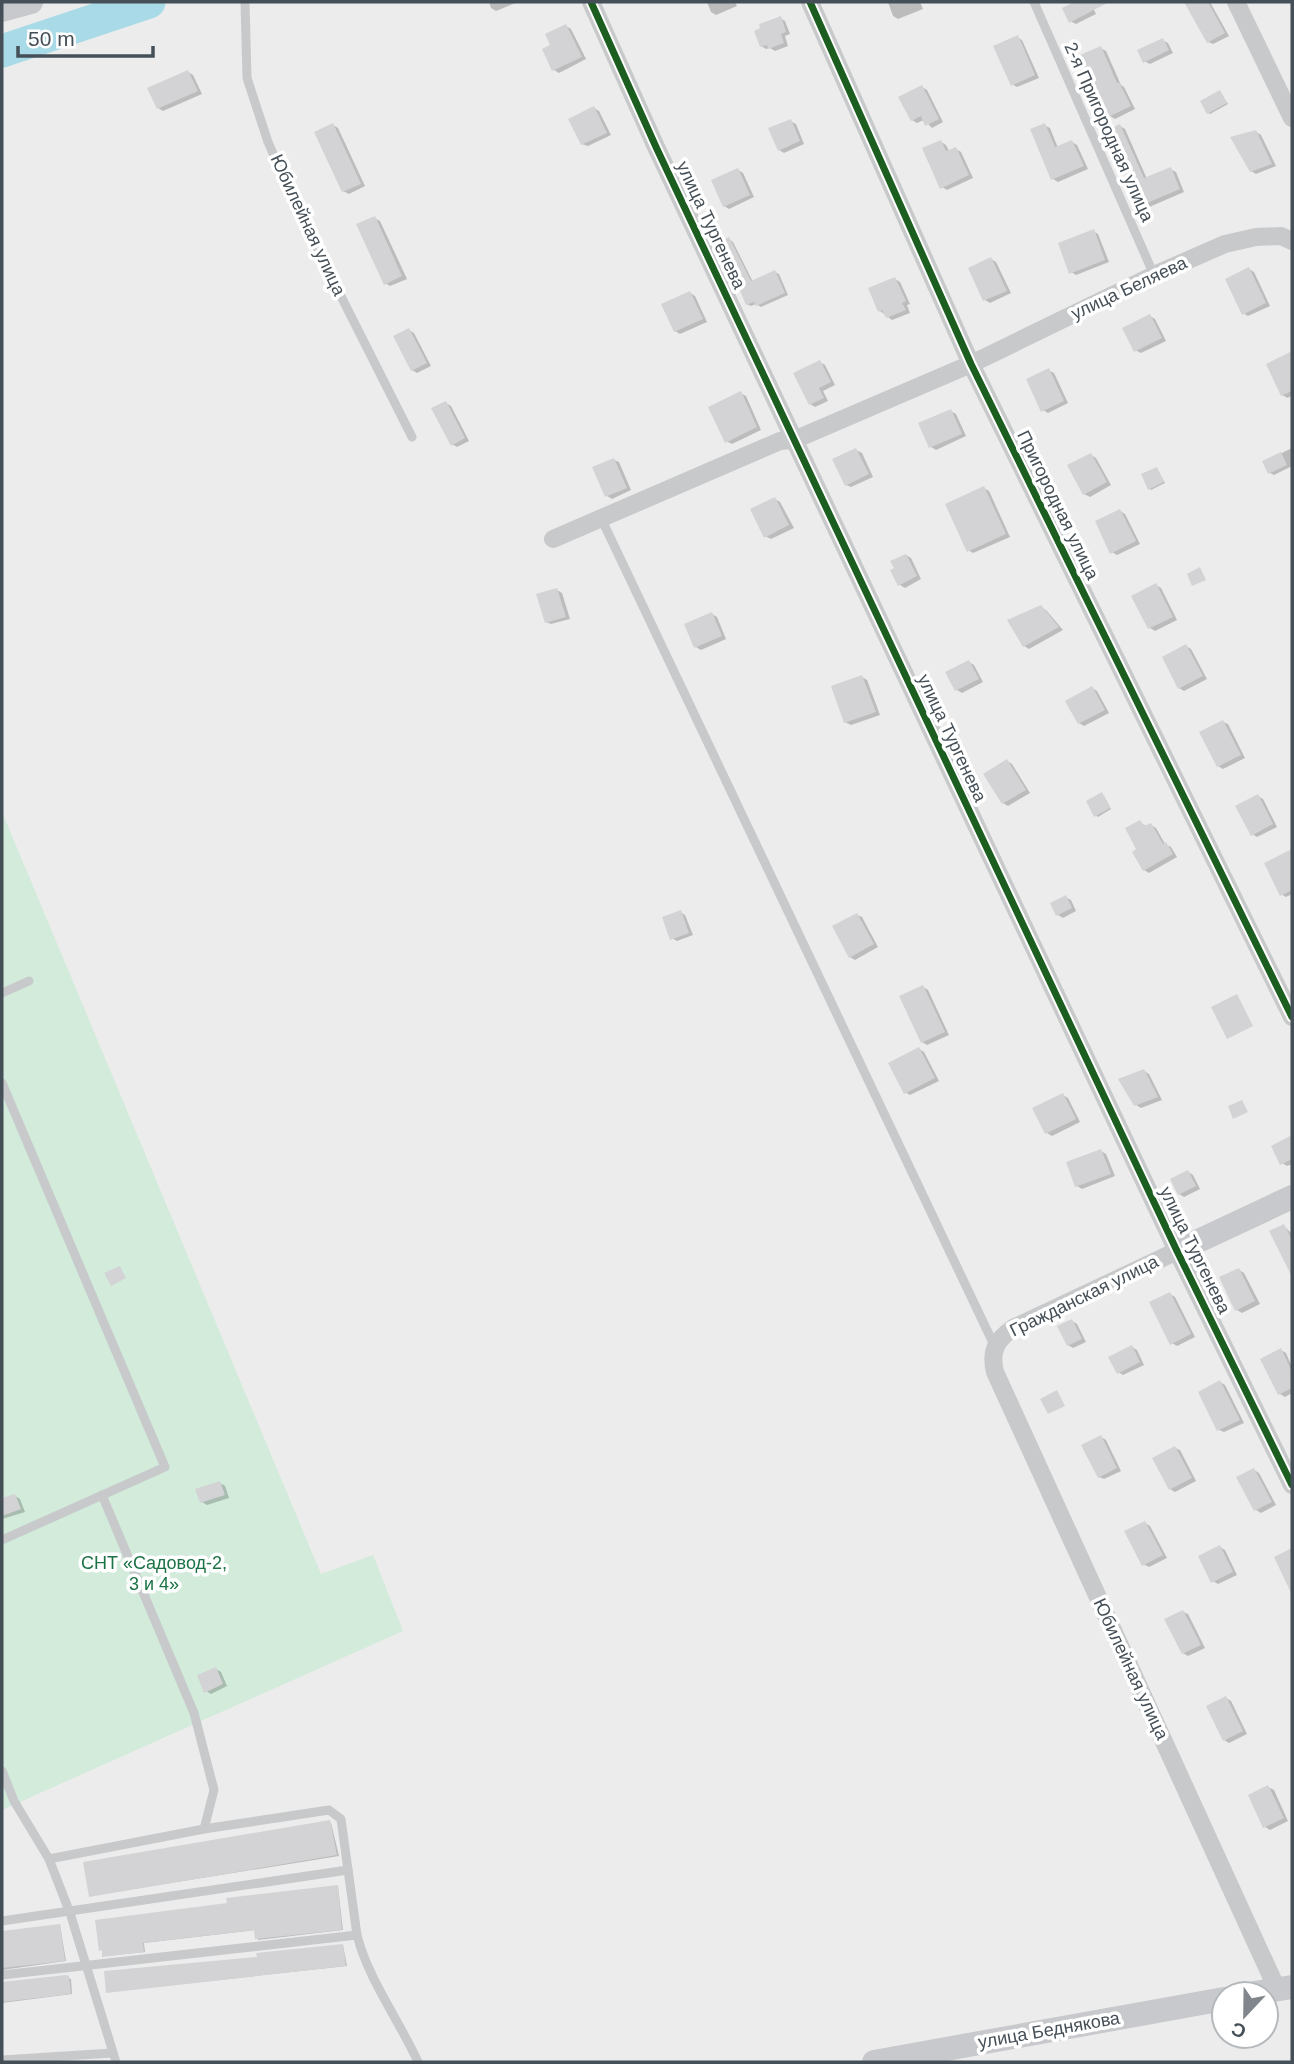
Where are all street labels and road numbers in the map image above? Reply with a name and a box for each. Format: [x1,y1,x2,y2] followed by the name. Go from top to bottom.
[1060,39,1158,226] street label: 2-я Пригородная улица
[267,151,350,300] street label: Юбилейная улица
[673,158,750,293] street label: улица Тургенева
[1068,252,1191,324] street label: улица Беляева
[1013,427,1103,584] street label: Пригородная улица
[914,671,991,806] street label: улица Тургенева
[1156,1183,1235,1318] street label: улица Тургенева
[1006,1251,1162,1341] street label: Гражданская улица
[1090,1595,1173,1744] street label: Юбилейная улица
[977,2008,1122,2052] street label: улица Беднякова

